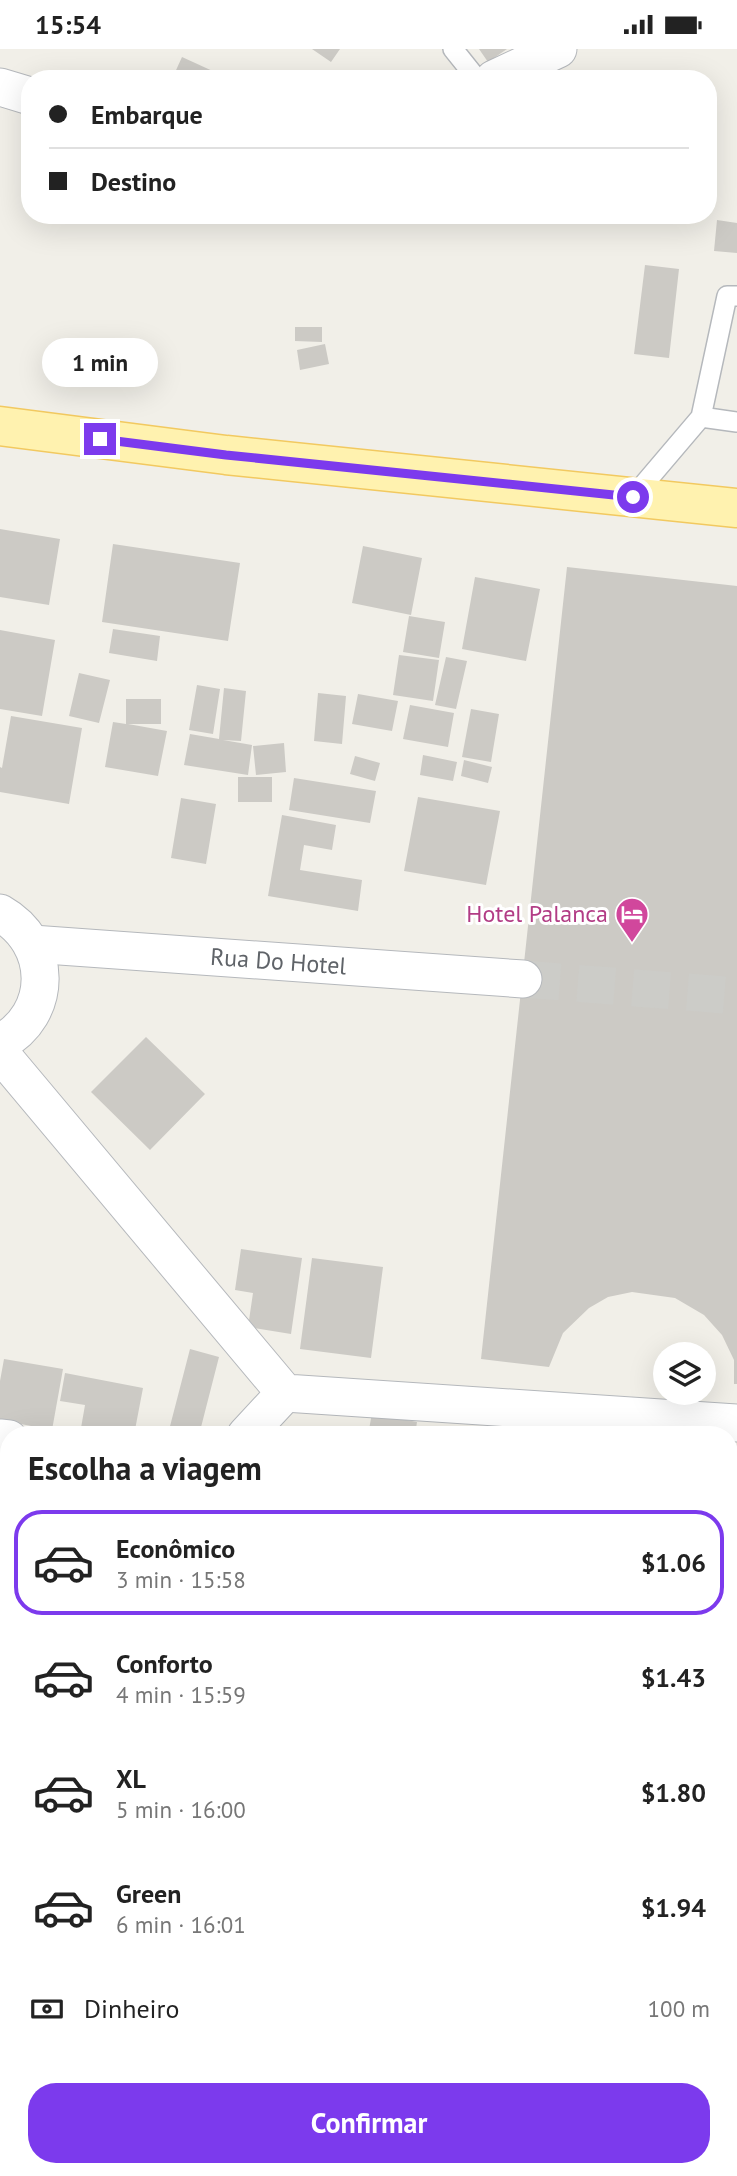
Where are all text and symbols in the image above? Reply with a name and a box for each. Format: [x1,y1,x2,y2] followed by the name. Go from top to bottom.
[35,8,101,41] text: 15:54
[91,98,203,131] text: Embarque
[91,165,176,198] text: Destino
[42,337,158,387] callout: 1 min
[72,348,128,377] text: 1 min
[84,423,116,455] route end
[617,481,649,513] route start
[613,895,651,944] hotel icon: Hotel Palanca
[466,898,608,929] place label: Hotel Palanca
[209,941,348,981] street label: Rua Do Hotel
[653,1342,716,1405] map controls
[653,1342,716,1405] button: layers
[28,1447,262,1489] text: Escolha a viagem
[32,1531,95,1594] icon: car
[116,1532,235,1565] text: Econômico
[641,1546,706,1579] text: $1.06
[116,1565,246,1594] text: 3 min · 15:58
[32,1646,95,1709] icon: car
[116,1647,213,1680] text: Conforto
[641,1661,706,1694] text: $1.43
[116,1680,246,1709] text: 4 min · 15:59
[32,1761,95,1824] icon: car
[116,1762,146,1795] text: XL
[641,1776,706,1809] text: $1.80
[116,1795,246,1824] text: 5 min · 16:00
[32,1876,95,1939] icon: car
[116,1877,181,1910] text: Green
[641,1891,706,1924] text: $1.94
[116,1910,246,1939] text: 6 min · 16:01
[28,1990,66,2028] icon: cash
[84,1992,179,2025] text: Dinheiro
[648,1994,710,2023] text: 100 m
[28,2083,710,2163] button: Confirmar

